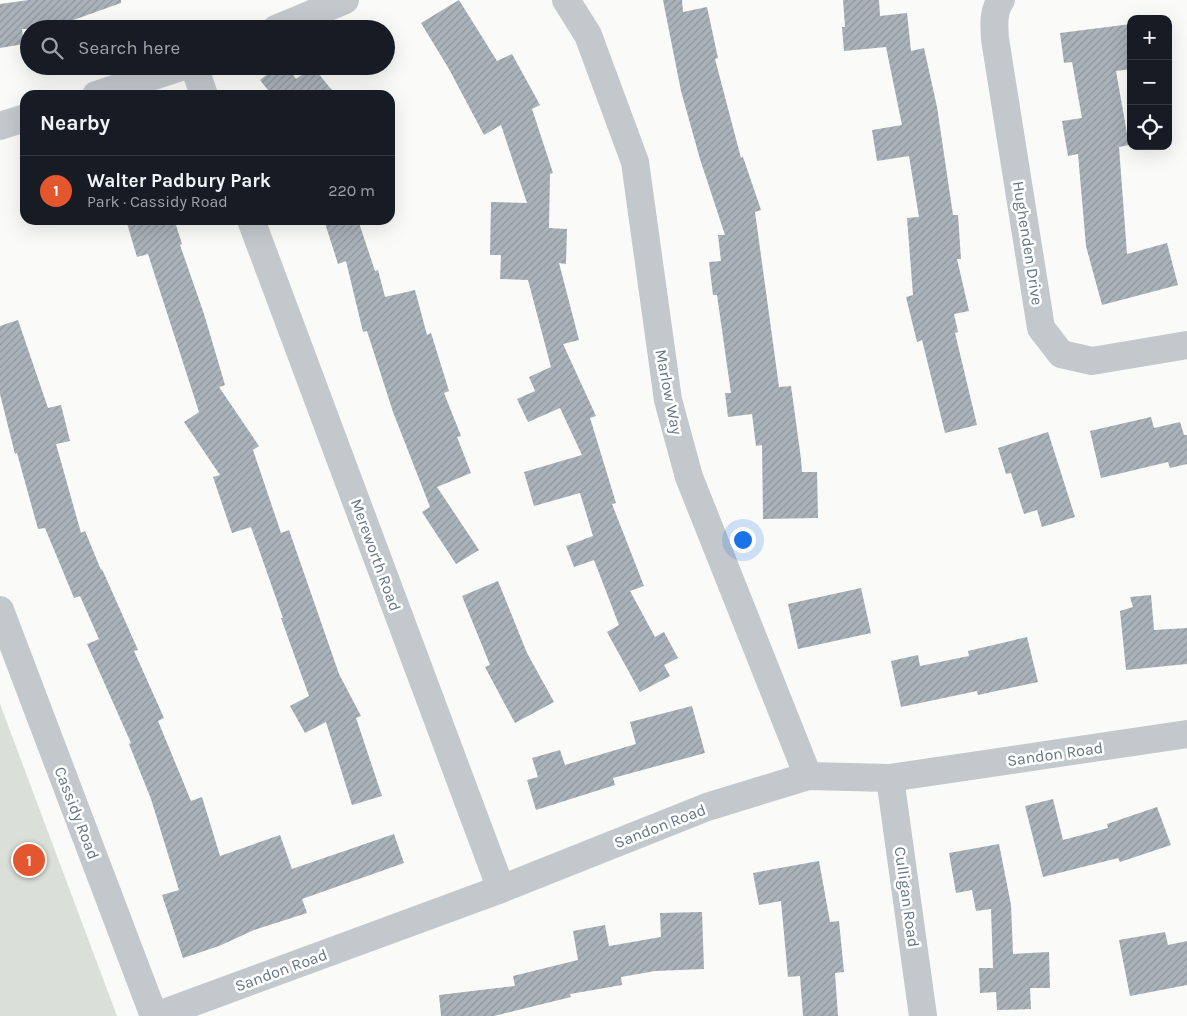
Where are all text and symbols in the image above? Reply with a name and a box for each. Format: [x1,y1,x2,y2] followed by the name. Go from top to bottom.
[1127,15,1172,150] map controls
[1127,15,1172,60] button: +
[20,20,395,75] search box
[38,34,66,62] icon: search
[78,37,180,59] text: Search here
[1127,60,1172,105] button: −
[1127,105,1172,150] button: locate
[40,111,110,135] text: Nearby
[87,170,271,192] text: Walter Padbury Park
[1009,180,1047,306] street label: Hughenden Drive
[53,181,59,200] text: 1
[328,181,375,200] text: 220 m
[87,192,228,211] text: Park · Cassidy Road
[651,348,687,437] street label: Marlow Way
[347,496,405,614] street label: Mereworth Road
[730,527,756,553] your location
[1006,738,1104,770] street label: Sandon Road
[51,764,103,862] street label: Cassidy Road
[611,800,709,852] street label: Sandon Road
[13,841,45,879] pin: 1
[891,845,923,949] street label: Culligan Road
[232,945,330,995] street label: Sandon Road

